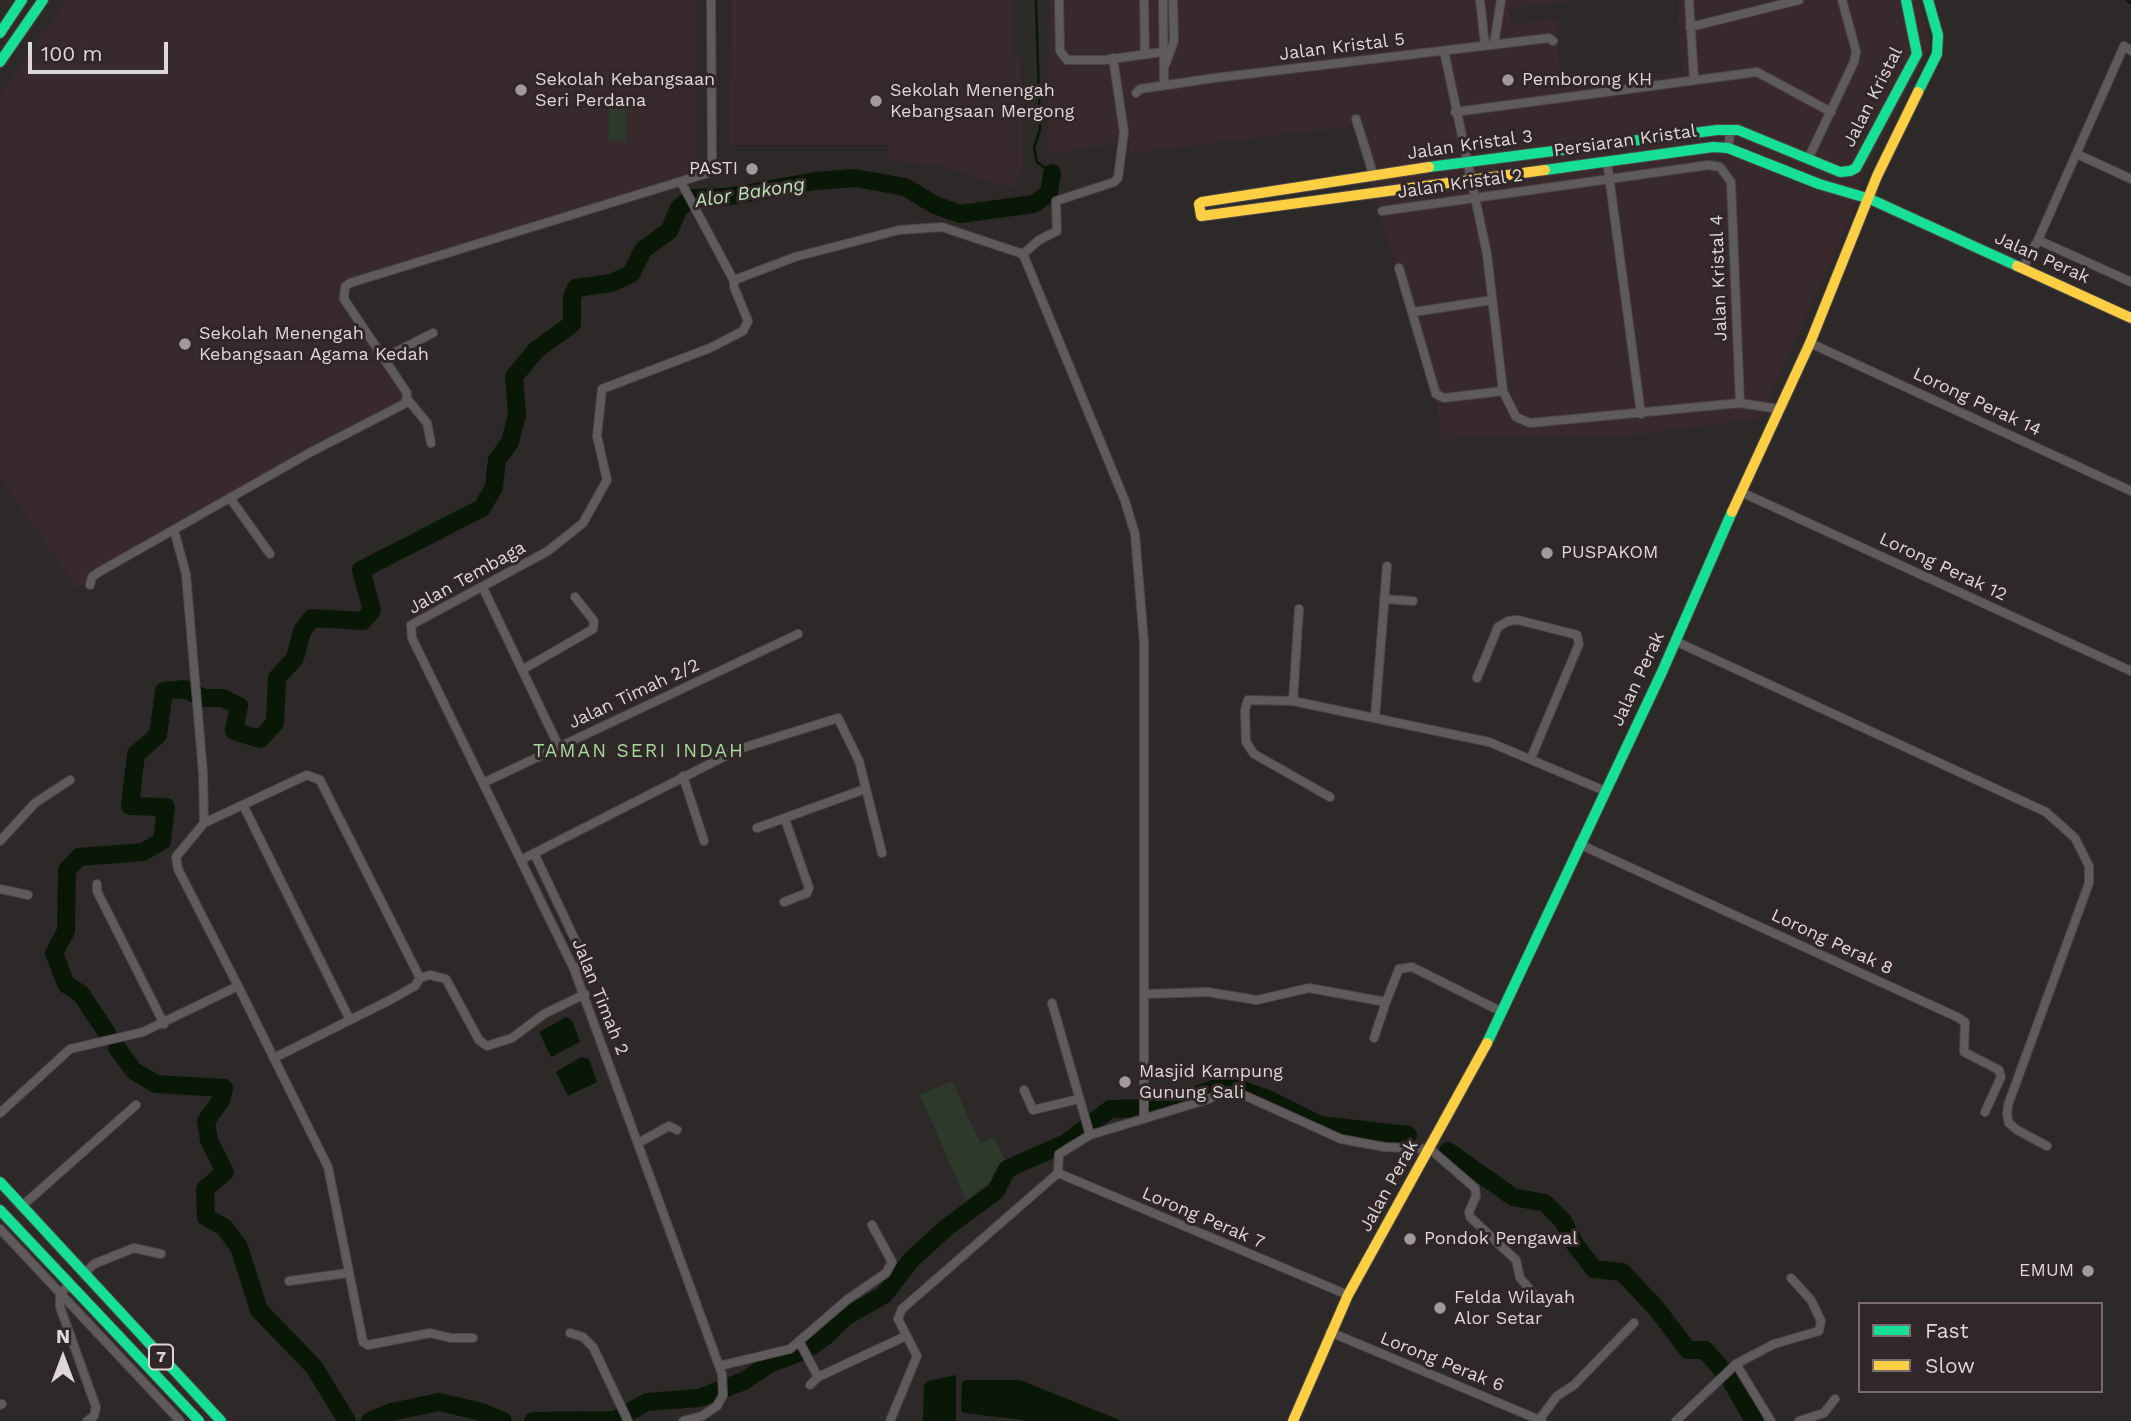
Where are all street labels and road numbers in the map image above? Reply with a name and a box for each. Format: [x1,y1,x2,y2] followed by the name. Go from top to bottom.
[1278,29,1406,65] street label: Jalan Kristal 5
[1838,43,1908,151] street label: Jalan Kristal
[1552,120,1698,162] street label: Persiaran Kristal
[1406,126,1534,164] street label: Jalan Kristal 3
[1396,165,1524,203] street label: Jalan Kristal 2
[1706,214,1732,342] street label: Jalan Kristal 4
[1991,227,2093,289] street label: Jalan Perak
[1910,363,2044,441] street label: Lorong Perak 14
[1876,528,2010,606] street label: Lorong Perak 12
[405,537,529,619] street label: Jalan Tembaga
[1607,628,1669,730] street label: Jalan Perak
[565,654,703,734] street label: Jalan Timah 2/2
[1768,904,1896,980] street label: Lorong Perak 8
[567,936,633,1058] street label: Jalan Timah 2
[1355,1136,1423,1236] street label: Jalan Perak
[1139,1182,1267,1254] street label: Lorong Perak 7
[1377,1327,1507,1397] street label: Lorong Perak 6
[149,1344,173,1370] road number: 7

